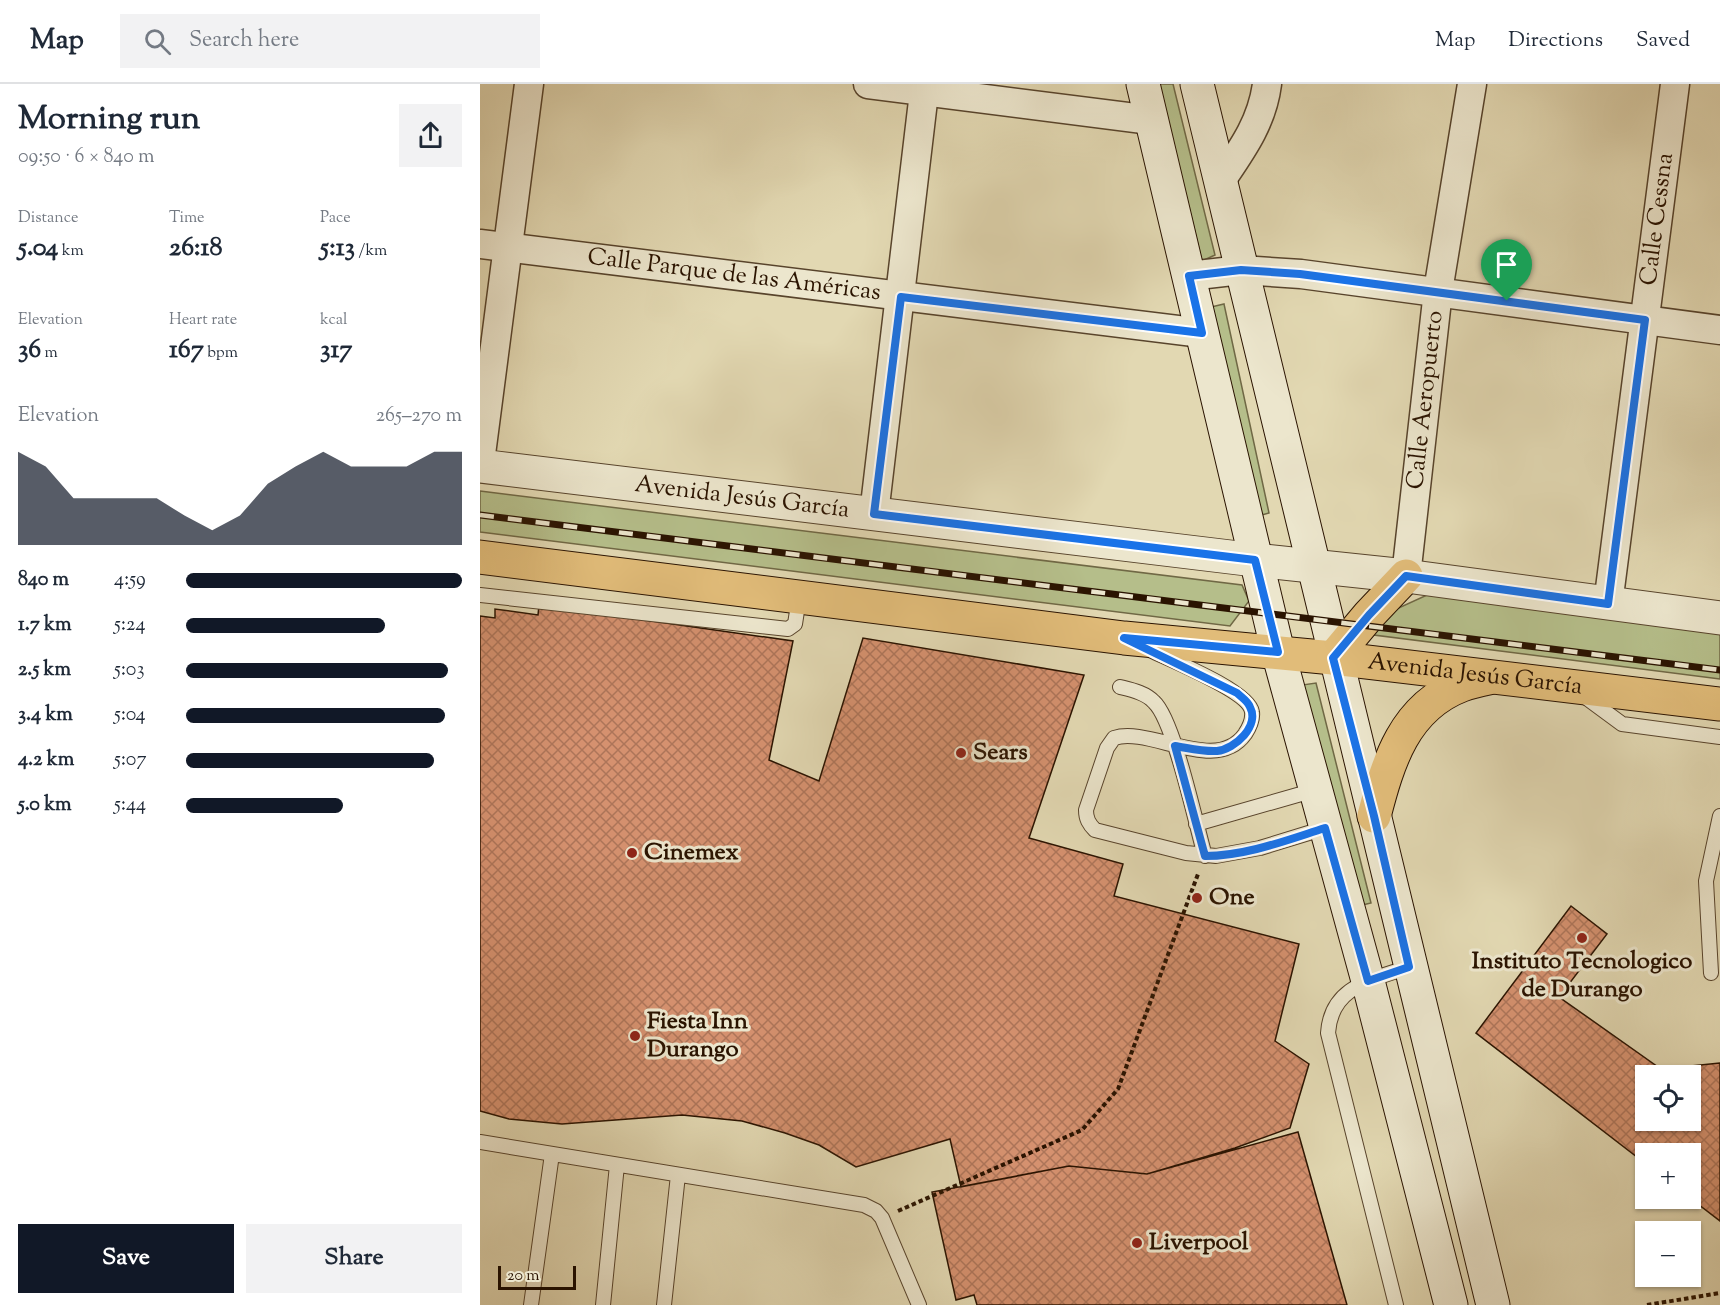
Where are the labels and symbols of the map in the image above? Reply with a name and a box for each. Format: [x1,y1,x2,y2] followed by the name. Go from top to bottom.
[1632,151,1683,288] street label: Calle Cessna
[1481,239,1532,301] pin
[586,240,883,310] street label: Calle Parque de las Américas
[1399,309,1453,491] street label: Calle Aeropuerto
[633,468,851,528] street label: Avenida Jesús García
[1366,645,1584,705] street label: Avenida Jesús García
[973,736,1028,770] place label: Sears
[954,746,968,760] marker: Sears
[644,836,739,870] place label: Cinemex
[625,846,639,860] marker: Cinemex
[1209,881,1255,915] place label: One
[1190,891,1204,905] marker: One
[1575,931,1589,945] marker: Instituto Tecnologico de Durango
[1472,945,1692,1007] place label: Instituto Tecnologico de Durango
[647,1005,749,1067] place label: Fiesta Inn Durango
[628,1029,642,1043] marker: Fiesta Inn Durango
[1149,1226,1249,1260] place label: Liverpool
[1130,1236,1144,1250] marker: Liverpool
[498,1263,576,1290] scale bar

